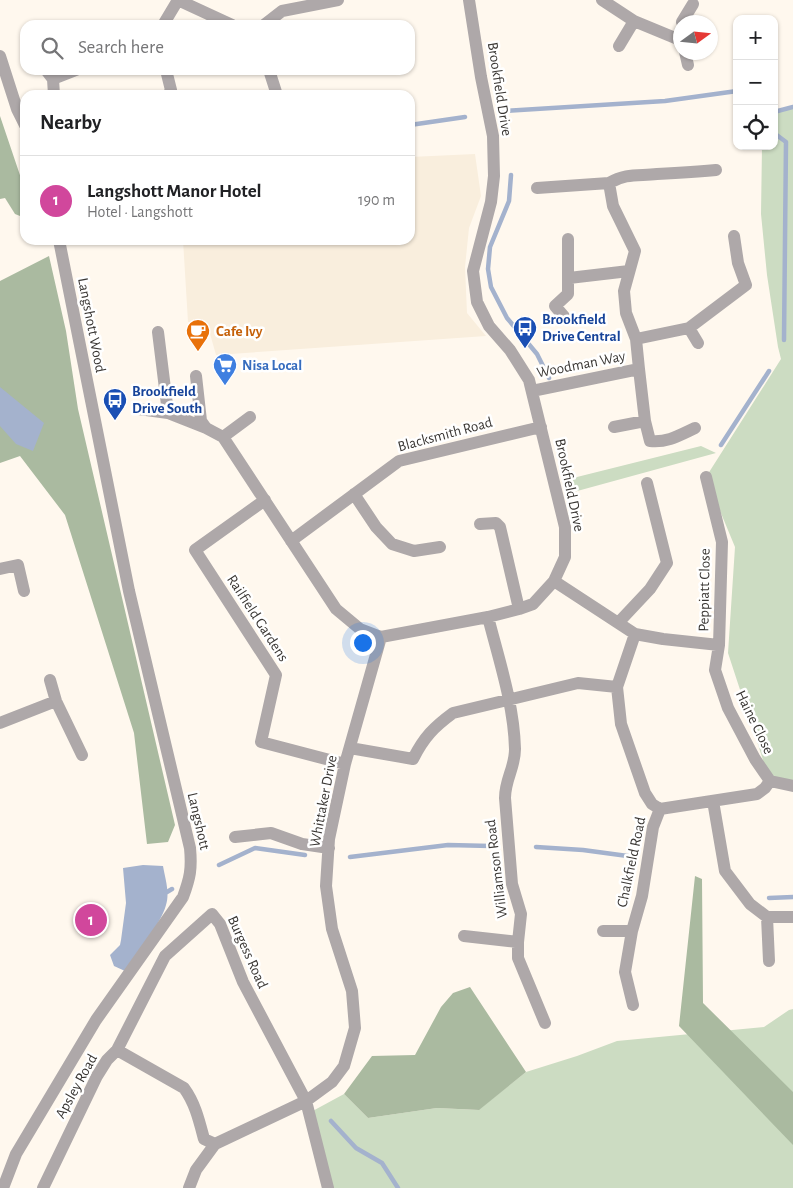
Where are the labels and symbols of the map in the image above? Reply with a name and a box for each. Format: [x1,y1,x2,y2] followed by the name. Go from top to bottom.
[673,15,718,60] north arrow
[485,41,514,137] street label: Brookfield Drive
[75,277,108,374] street label: Langshott Wood
[542,312,621,344] place label: Brookfield Drive Central
[512,315,538,349] bus stop icon: Brookfield Drive Central
[185,318,211,352] cafe icon: Cafe Ivy
[216,324,263,339] place label: Cafe Ivy
[536,348,627,380] street label: Woodman Way
[212,352,238,386] supermarket icon: Nisa Local
[242,358,302,373] place label: Nisa Local
[132,384,202,416] place label: Brookfield Drive South
[102,387,128,421] bus stop icon: Brookfield Drive South
[396,415,494,454] street label: Blacksmith Road
[552,437,587,533] street label: Brookfield Drive
[696,548,713,632] street label: Peppiatt Close
[224,572,291,664] street label: Railfield Gardens
[350,630,376,656] your location
[733,688,776,757] street label: Haine Close
[307,754,340,848] street label: Whittaker Drive
[185,791,212,851] street label: Langshott
[615,815,648,909] street label: Chalkfield Road
[483,818,510,919] street label: Williamson Road
[75,901,107,939] pin: 1
[225,914,270,991] street label: Burgess Road
[53,1051,100,1121] street label: Apsley Road

